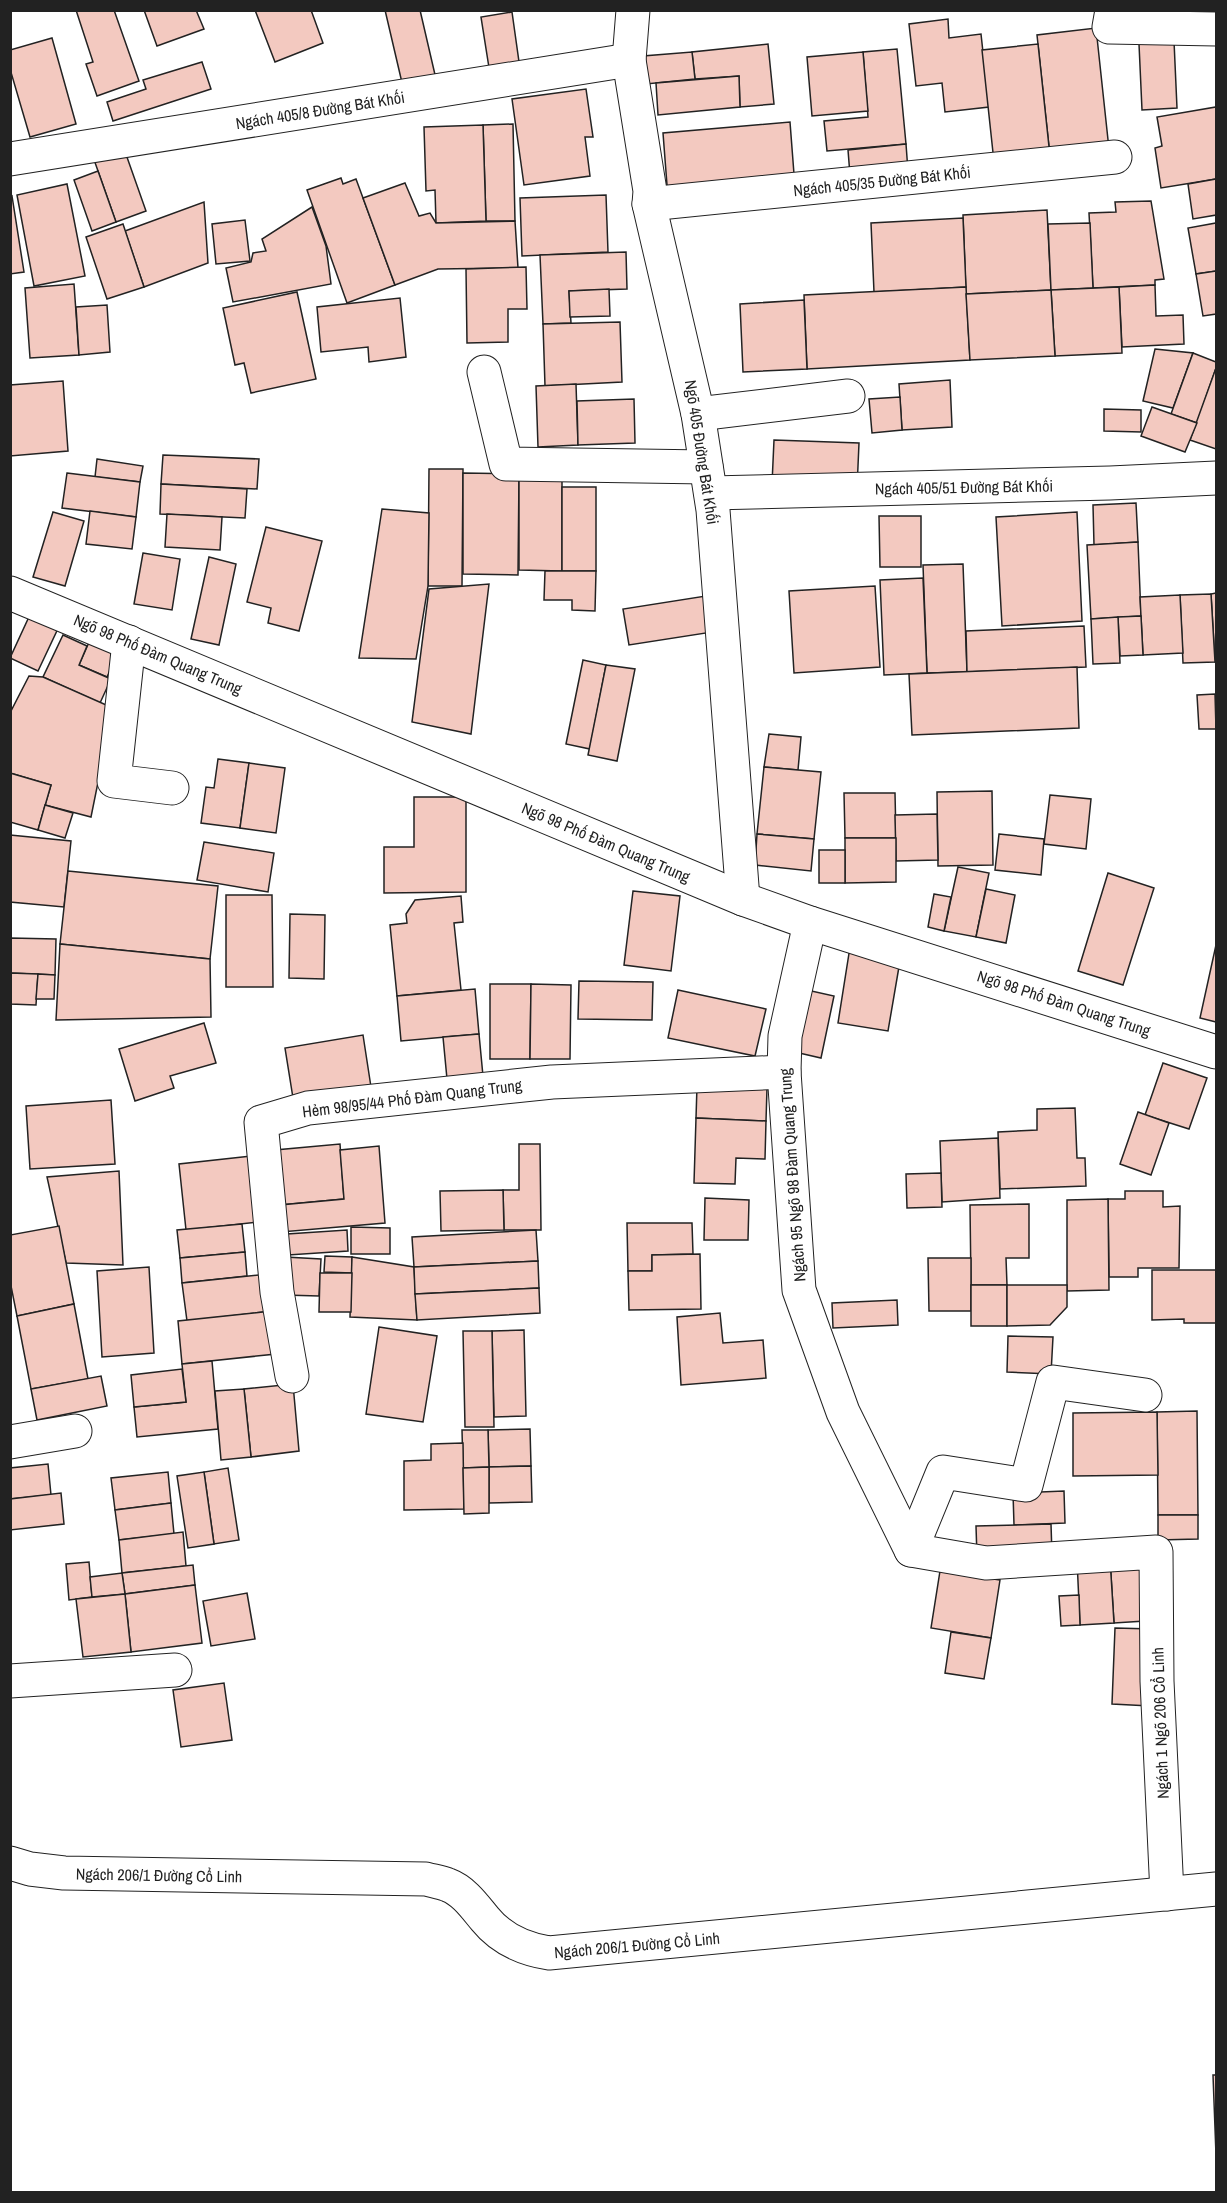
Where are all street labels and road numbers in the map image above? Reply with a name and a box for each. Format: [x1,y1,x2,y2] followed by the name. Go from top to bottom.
[234,86,406,134] street label: Ngách 405/8 Đường Bát Khối
[792,161,972,201] street label: Ngách 405/35 Đường Bát Khối
[680,378,724,526] street label: Ngõ 405 Đường Bát Khối
[875,474,1053,500] street label: Ngách 405/51 Đường Bát Khối
[70,609,246,700] street label: Ngõ 98 Phố Đàm Quang Trung
[518,797,694,888] street label: Ngõ 98 Phố Đàm Quang Trung
[975,965,1154,1042] street label: Ngõ 98 Phố Đàm Quang Trung
[774,1067,810,1282] street label: Ngách 95 Ngõ 98 Đàm Quang Trung
[301,1074,524,1122] street label: Hẻm 98/95/44 Phố Đàm Quang Trung
[1146,1647,1174,1799] street label: Ngách 1 Ngõ 206 Cổ Linh
[76,1863,242,1887] street label: Ngách 206/1 Đường Cổ Linh
[553,1927,721,1963] street label: Ngách 206/1 Đường Cổ Linh

